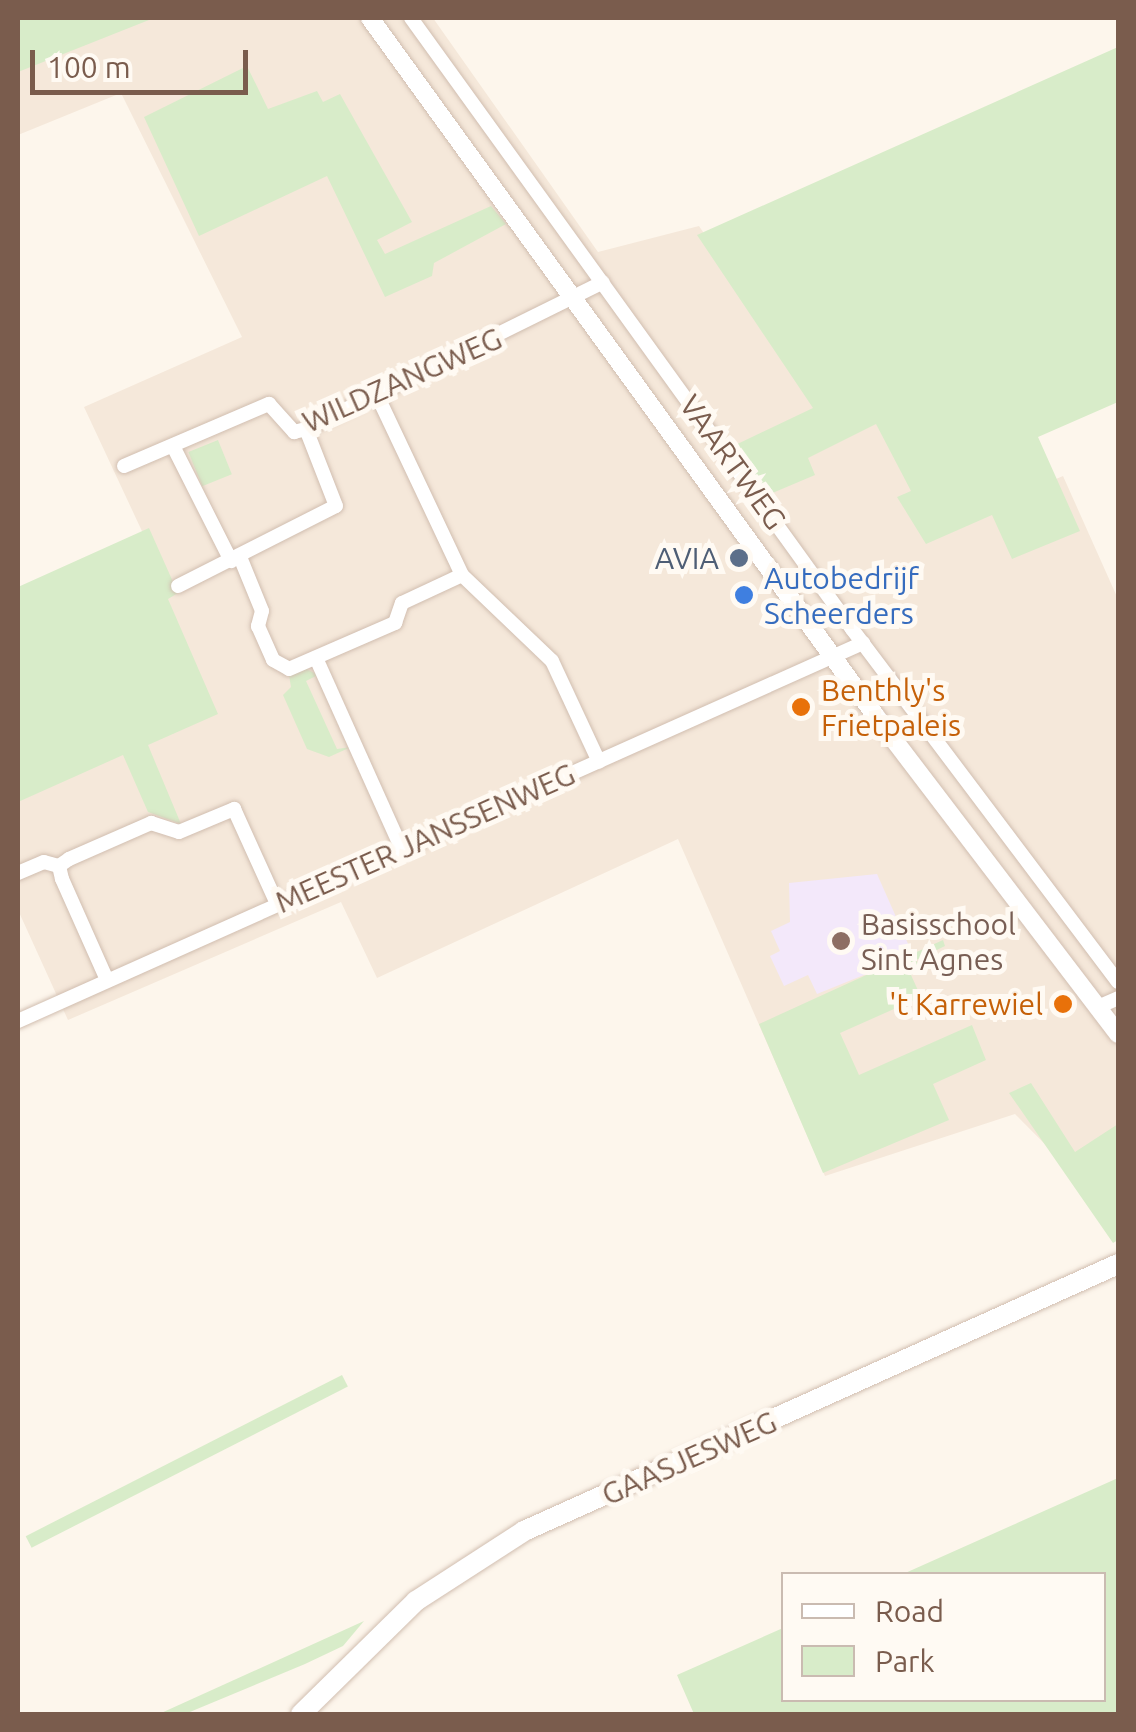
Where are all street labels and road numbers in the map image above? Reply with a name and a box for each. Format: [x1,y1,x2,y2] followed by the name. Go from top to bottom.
[297,320,507,440] street label: WILDZANGWEG
[672,388,794,536] street label: VAARTWEG
[270,756,580,920] street label: MEESTER JANSSENWEG
[596,1403,782,1513] street label: GAASJESWEG

